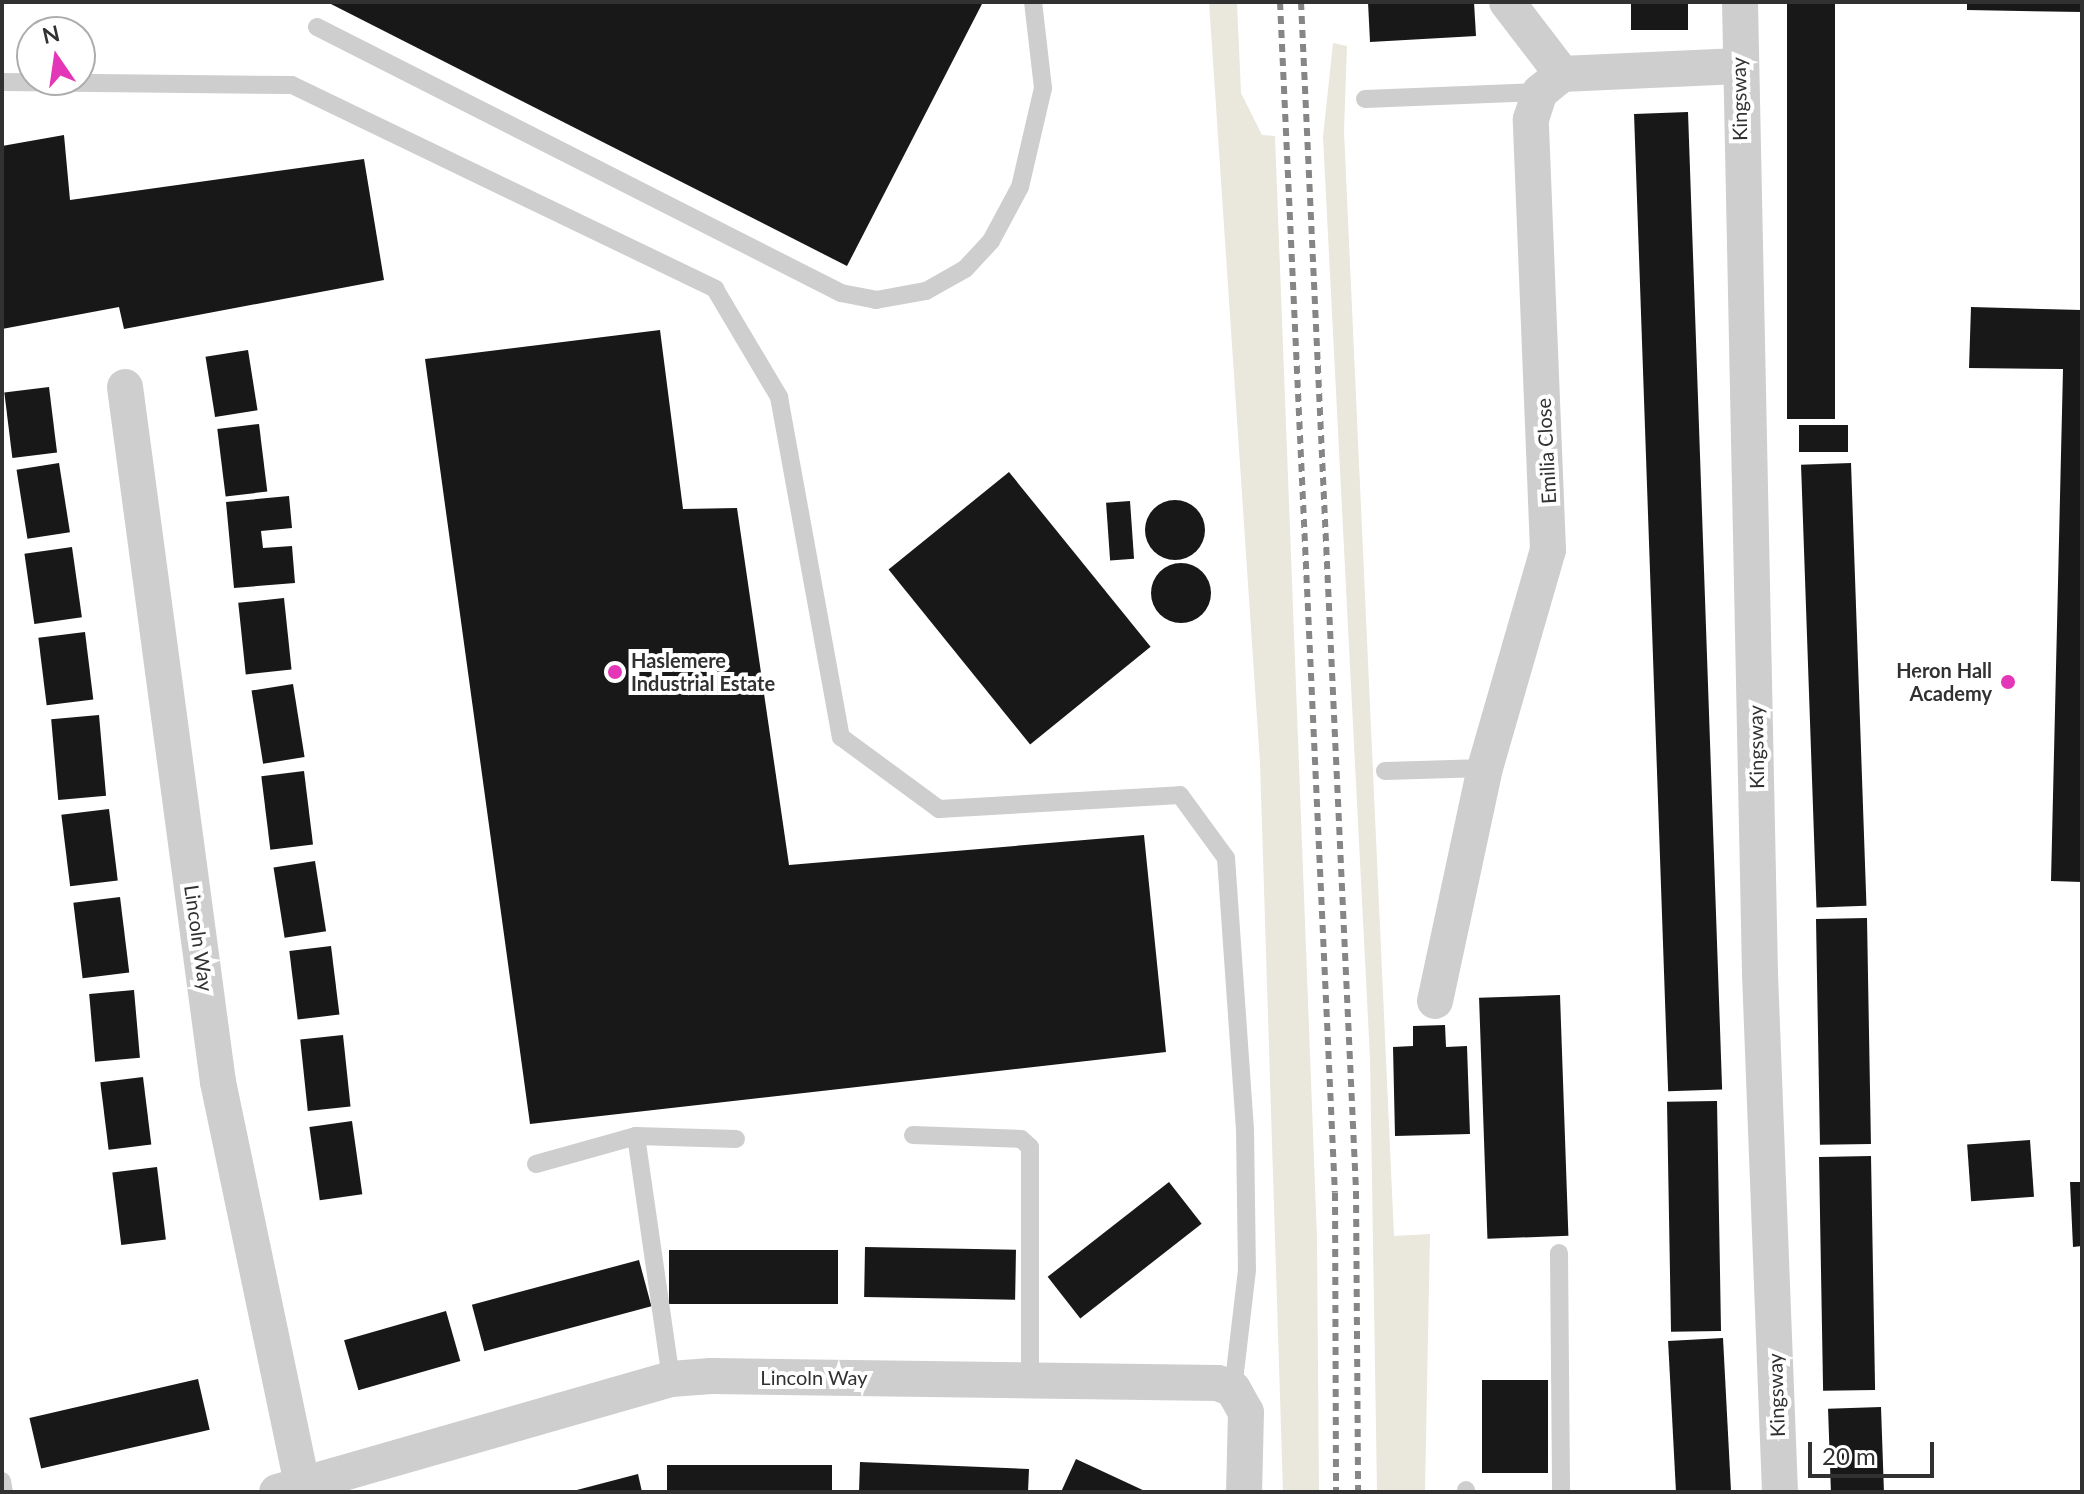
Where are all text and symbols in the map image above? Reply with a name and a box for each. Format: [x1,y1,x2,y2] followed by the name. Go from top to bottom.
[16,16,96,96] north arrow
[40,19,62,49] text: N
[1726,57,1752,141] street label: Kingsway
[1531,398,1561,504] street label: Emilia Close
[631,648,775,695] place label: Haslemere Industrial Estate
[1896,658,1992,705] place label: Heron Hall Academy
[606,663,624,681] marker: Haslemere Industrial Estate
[1999,673,2017,691] marker: Heron Hall Academy
[1743,705,1769,789] street label: Kingsway
[180,883,218,993] street label: Lincoln Way
[1763,1353,1789,1437] street label: Kingsway
[760,1365,868,1389] street label: Lincoln Way
[1812,1426,1938,1476] scale bar
[1822,1441,1876,1470] text: 20 m

